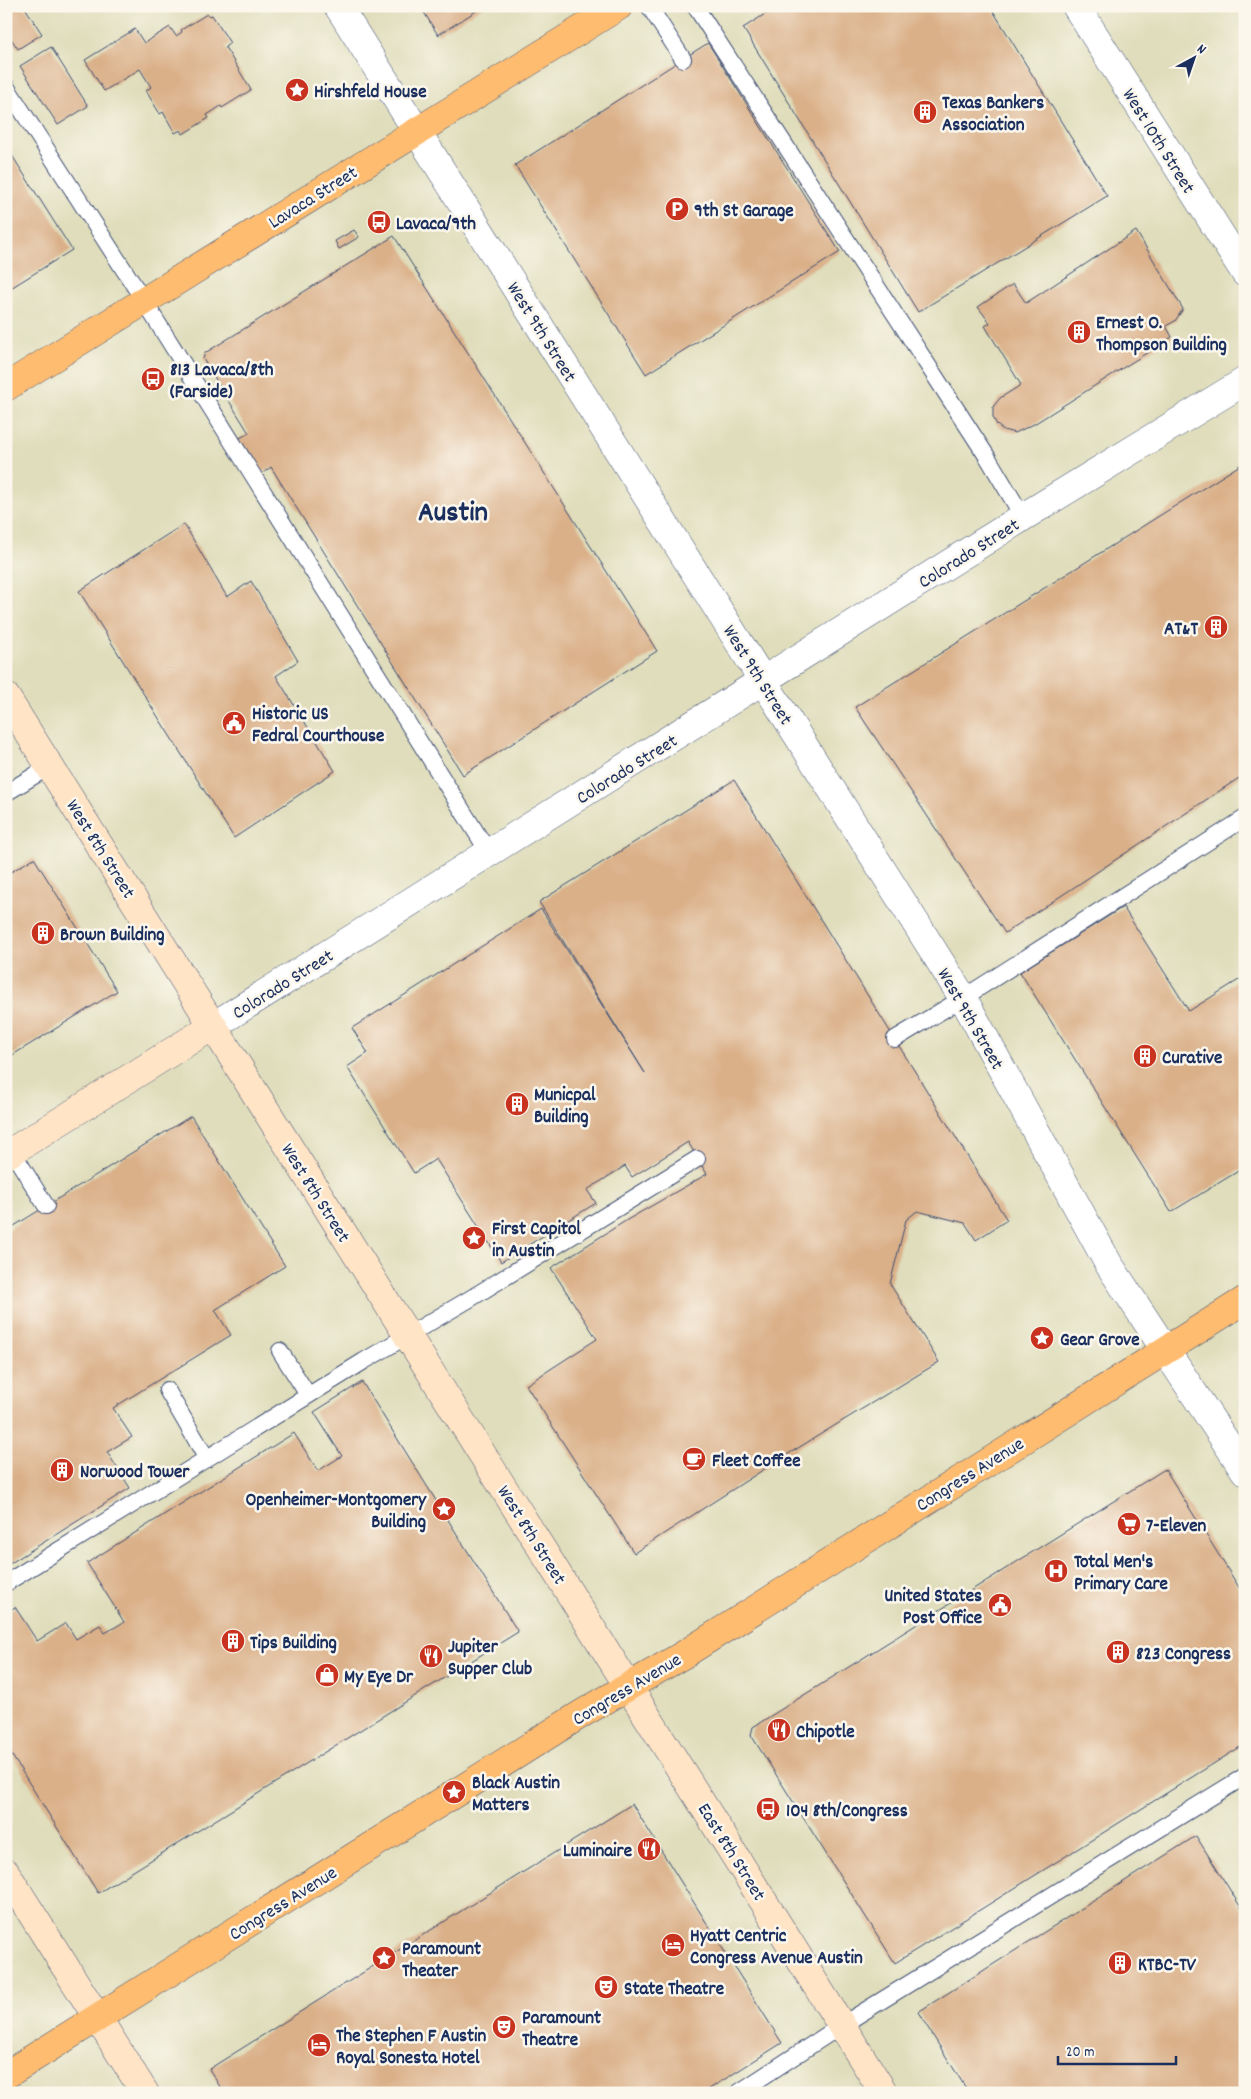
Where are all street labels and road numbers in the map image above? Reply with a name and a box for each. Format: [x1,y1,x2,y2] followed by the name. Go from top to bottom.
[1114,84,1200,200] street label: West 10th Street
[264,161,364,237] street label: Lavaca Street
[498,278,582,388] street label: West 9th Street
[914,513,1026,597] street label: Colorado Street
[714,621,798,731] street label: West 9th Street
[572,729,684,813] street label: Colorado Street
[58,795,140,905] street label: West 8th Street
[228,944,340,1028] street label: Colorado Street
[929,964,1009,1076] street label: West 9th Street
[273,1139,355,1249] street label: West 8th Street
[912,1432,1030,1520] street label: Congress Avenue
[489,1481,571,1591] street label: West 8th Street
[568,1648,687,1734] street label: Congress Avenue
[689,1799,771,1907] street label: East 8th Street
[225,1861,343,1949] street label: Congress Avenue

